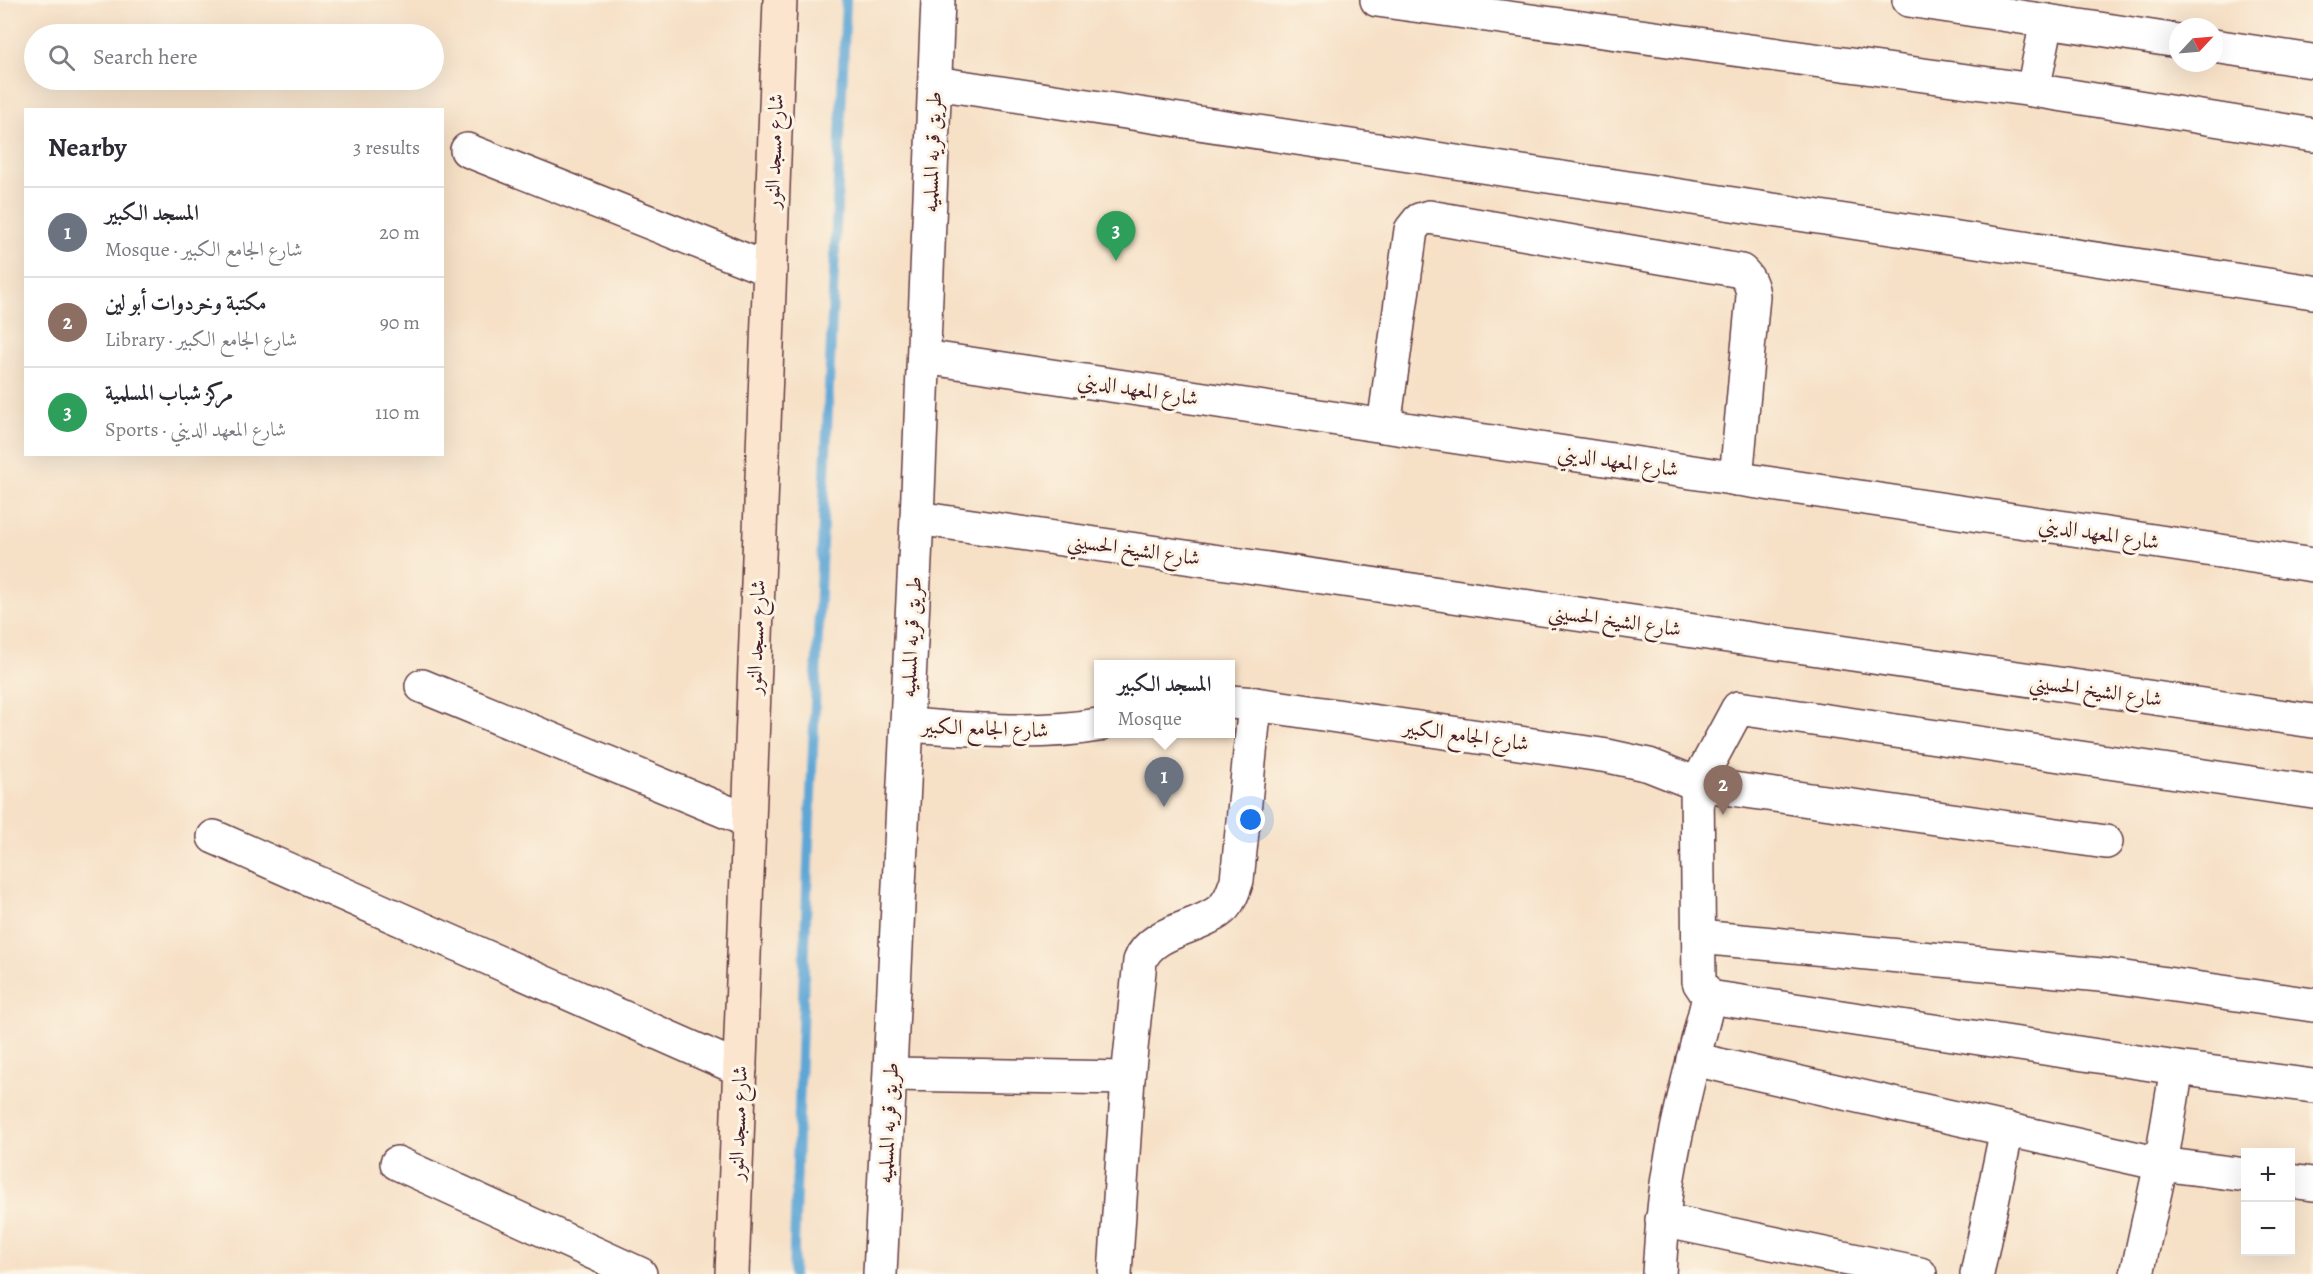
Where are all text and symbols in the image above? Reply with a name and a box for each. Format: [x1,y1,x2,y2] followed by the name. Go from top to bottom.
[2169,18,2223,72] north arrow
[24,24,444,90] search box
[45,41,78,74] icon: search
[93,42,198,72] text: Search here
[916,91,948,213] street label: طريق قريه المسلميه
[758,93,794,211] street label: شارع مسجد النور
[48,130,127,165] text: Nearby
[353,134,420,161] text: 3 results
[105,198,199,228] text: المسجد الكبير
[1096,212,1136,261] pin: 3
[64,219,71,246] text: 1
[379,219,420,246] text: 20 m
[105,236,303,263] text: Mosque · شارع الجامع الكبير
[105,288,267,318] text: مكتبة وخردوات أبو لين
[63,309,72,336] text: 2
[380,309,420,336] text: 90 m
[105,326,297,353] text: Library · شارع الجامع الكبير
[1075,366,1200,417] street label: شارع المعهد الديني
[105,378,233,408] text: مركز شباب المسلمية
[63,399,72,426] text: 3
[375,399,420,426] text: 110 m
[105,416,286,443] text: Sports · شارع المعهد الديني
[1555,439,1680,488] street label: شارع المعهد الديني
[2036,510,2161,561] street label: شارع المعهد الديني
[1065,526,1202,578] street label: شارع الشيخ الحسيني
[894,576,928,698] street label: طريق قريه المسلميه
[740,579,776,697] street label: شارع مسجد النور
[1546,597,1683,649] street label: شارع الشيخ الحسيني
[1094,660,1235,738] popup
[2027,667,2164,719] street label: شارع الشيخ الحسيني
[1117,669,1212,699] text: المسجد الكبير
[1117,705,1182,732] text: Mosque
[919,712,1049,749] street label: شارع الجامع الكبير
[1398,712,1531,763] street label: شارع الجامع الكبير
[1144,758,1184,807] pin: 1
[1704,766,1742,815] pin: 2
[1236,805,1265,834] your location
[871,1062,905,1184] street label: طريق قريه المسلميه
[722,1065,758,1183] street label: شارع مسجد النور
[2241,1148,2295,1256] map controls
[2241,1148,2295,1202] button: +
[2241,1202,2295,1256] button: −

